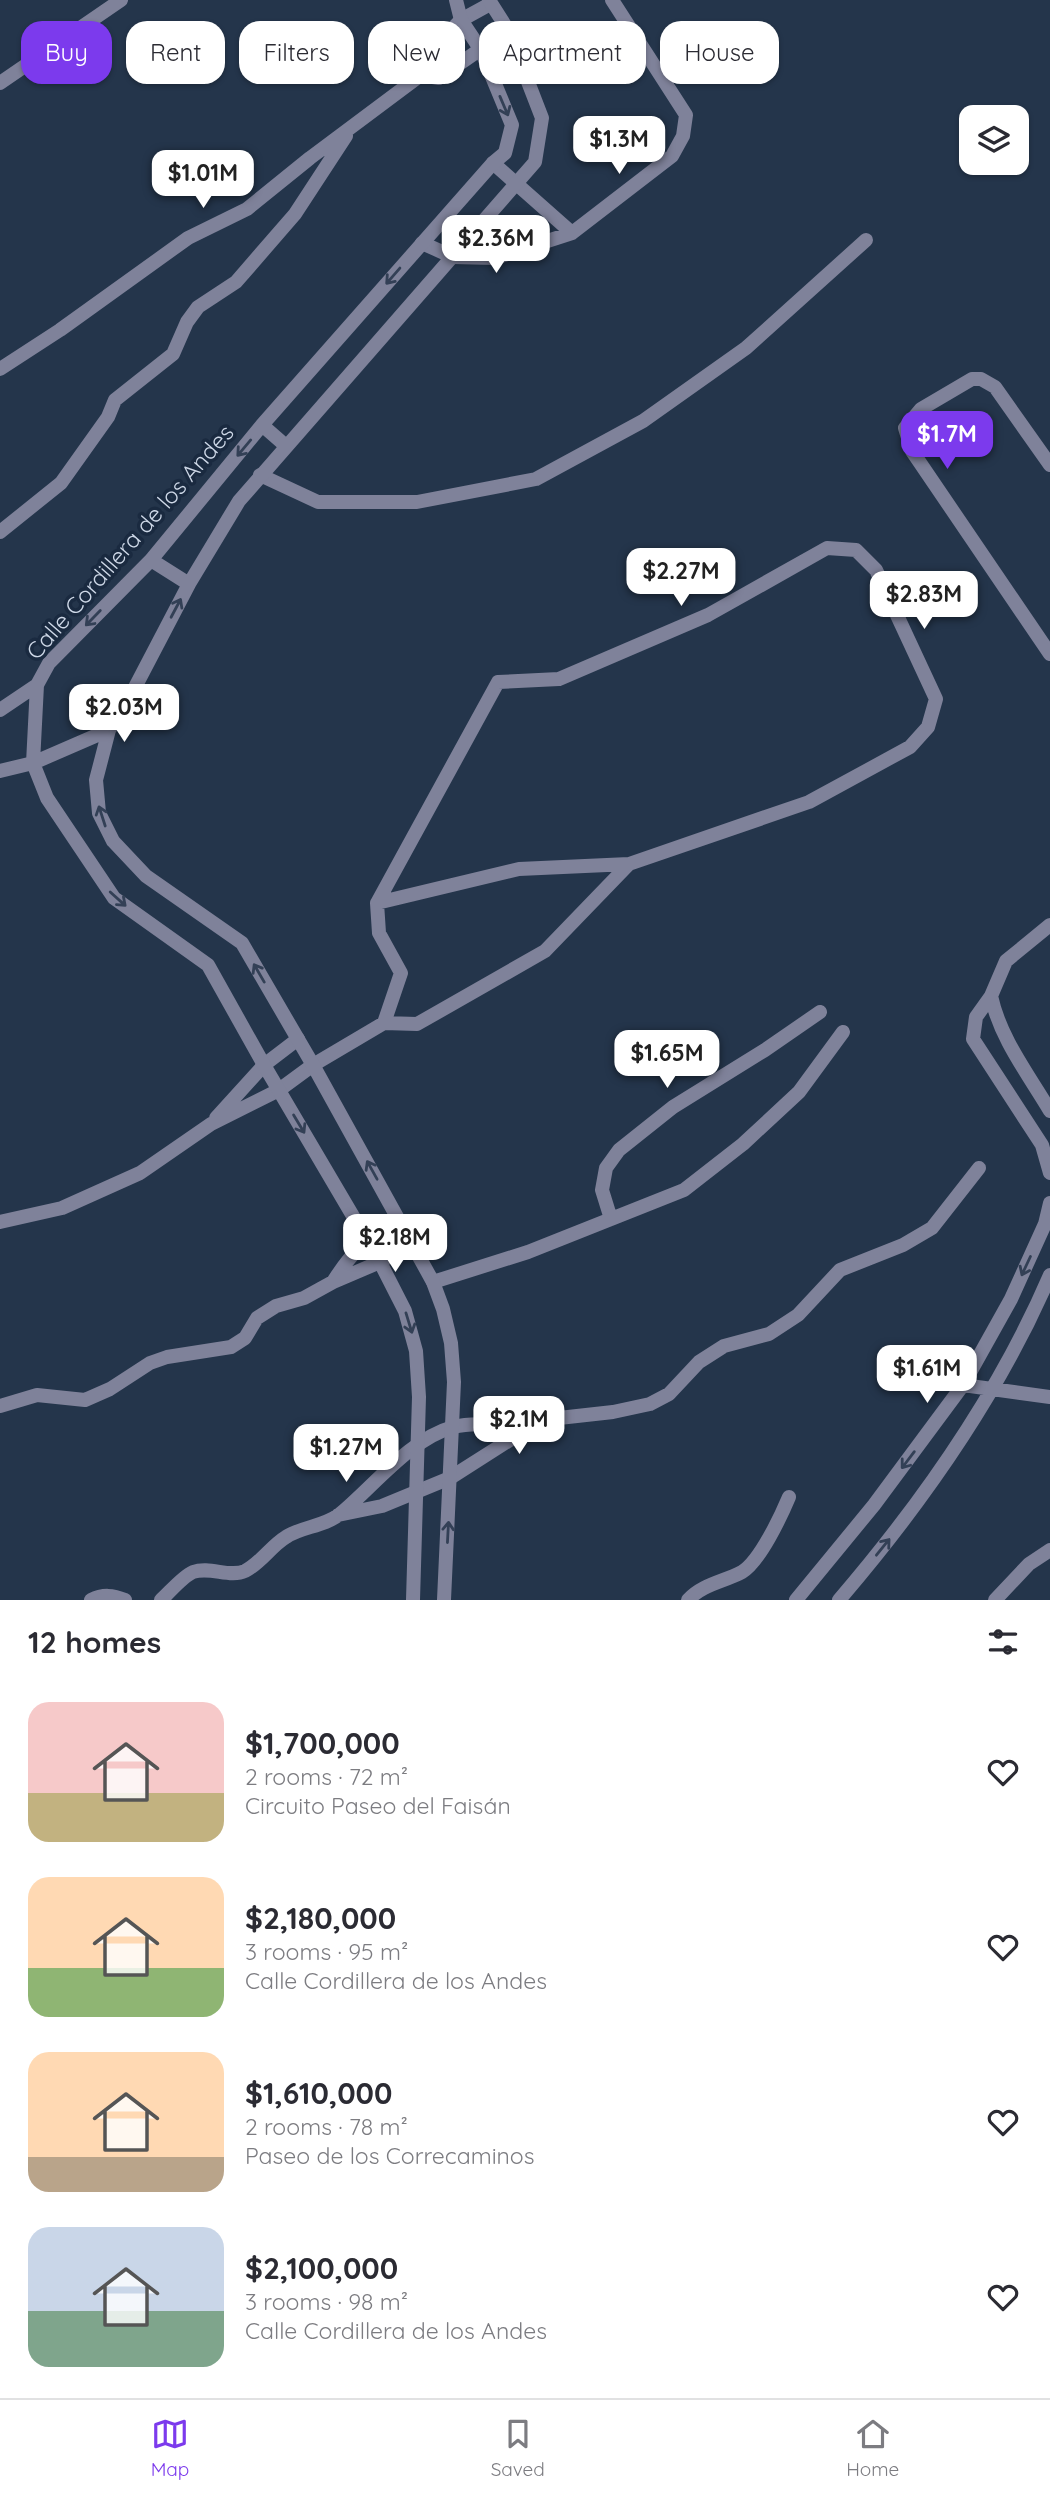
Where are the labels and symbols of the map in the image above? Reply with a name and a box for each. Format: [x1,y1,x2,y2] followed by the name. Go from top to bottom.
[499,95,512,116] one-way arrow
[570,116,668,176] pin: $1.3M
[146,150,260,210] pin: $1.01M
[439,216,553,275] pin: $2.36M
[385,267,401,285] one-way arrow
[898,412,996,471] pin: $1.7M
[20,418,240,665] street label: Calle Cordillera de los Andes
[236,438,251,456] one-way arrow
[624,548,738,608] pin: $2.27M
[867,572,981,631] pin: $2.83M
[170,598,184,619] one-way arrow
[85,609,102,626] one-way arrow
[67,684,181,744] pin: $2.03M
[95,805,107,827] one-way arrow
[109,891,127,907] one-way arrow
[252,963,266,983] one-way arrow
[610,1030,724,1090] pin: $1.65M
[293,1113,306,1134] one-way arrow
[365,1161,379,1181] one-way arrow
[338,1214,452,1274] pin: $2.18M
[1019,1255,1032,1276] one-way arrow
[403,1311,416,1333] one-way arrow
[870,1346,984,1405] pin: $1.61M
[470,1396,568,1456] pin: $2.1M
[289,1424,403,1484] pin: $1.27M
[900,1450,915,1468] one-way arrow
[441,1521,454,1544] one-way arrow
[875,1539,891,1557] one-way arrow

